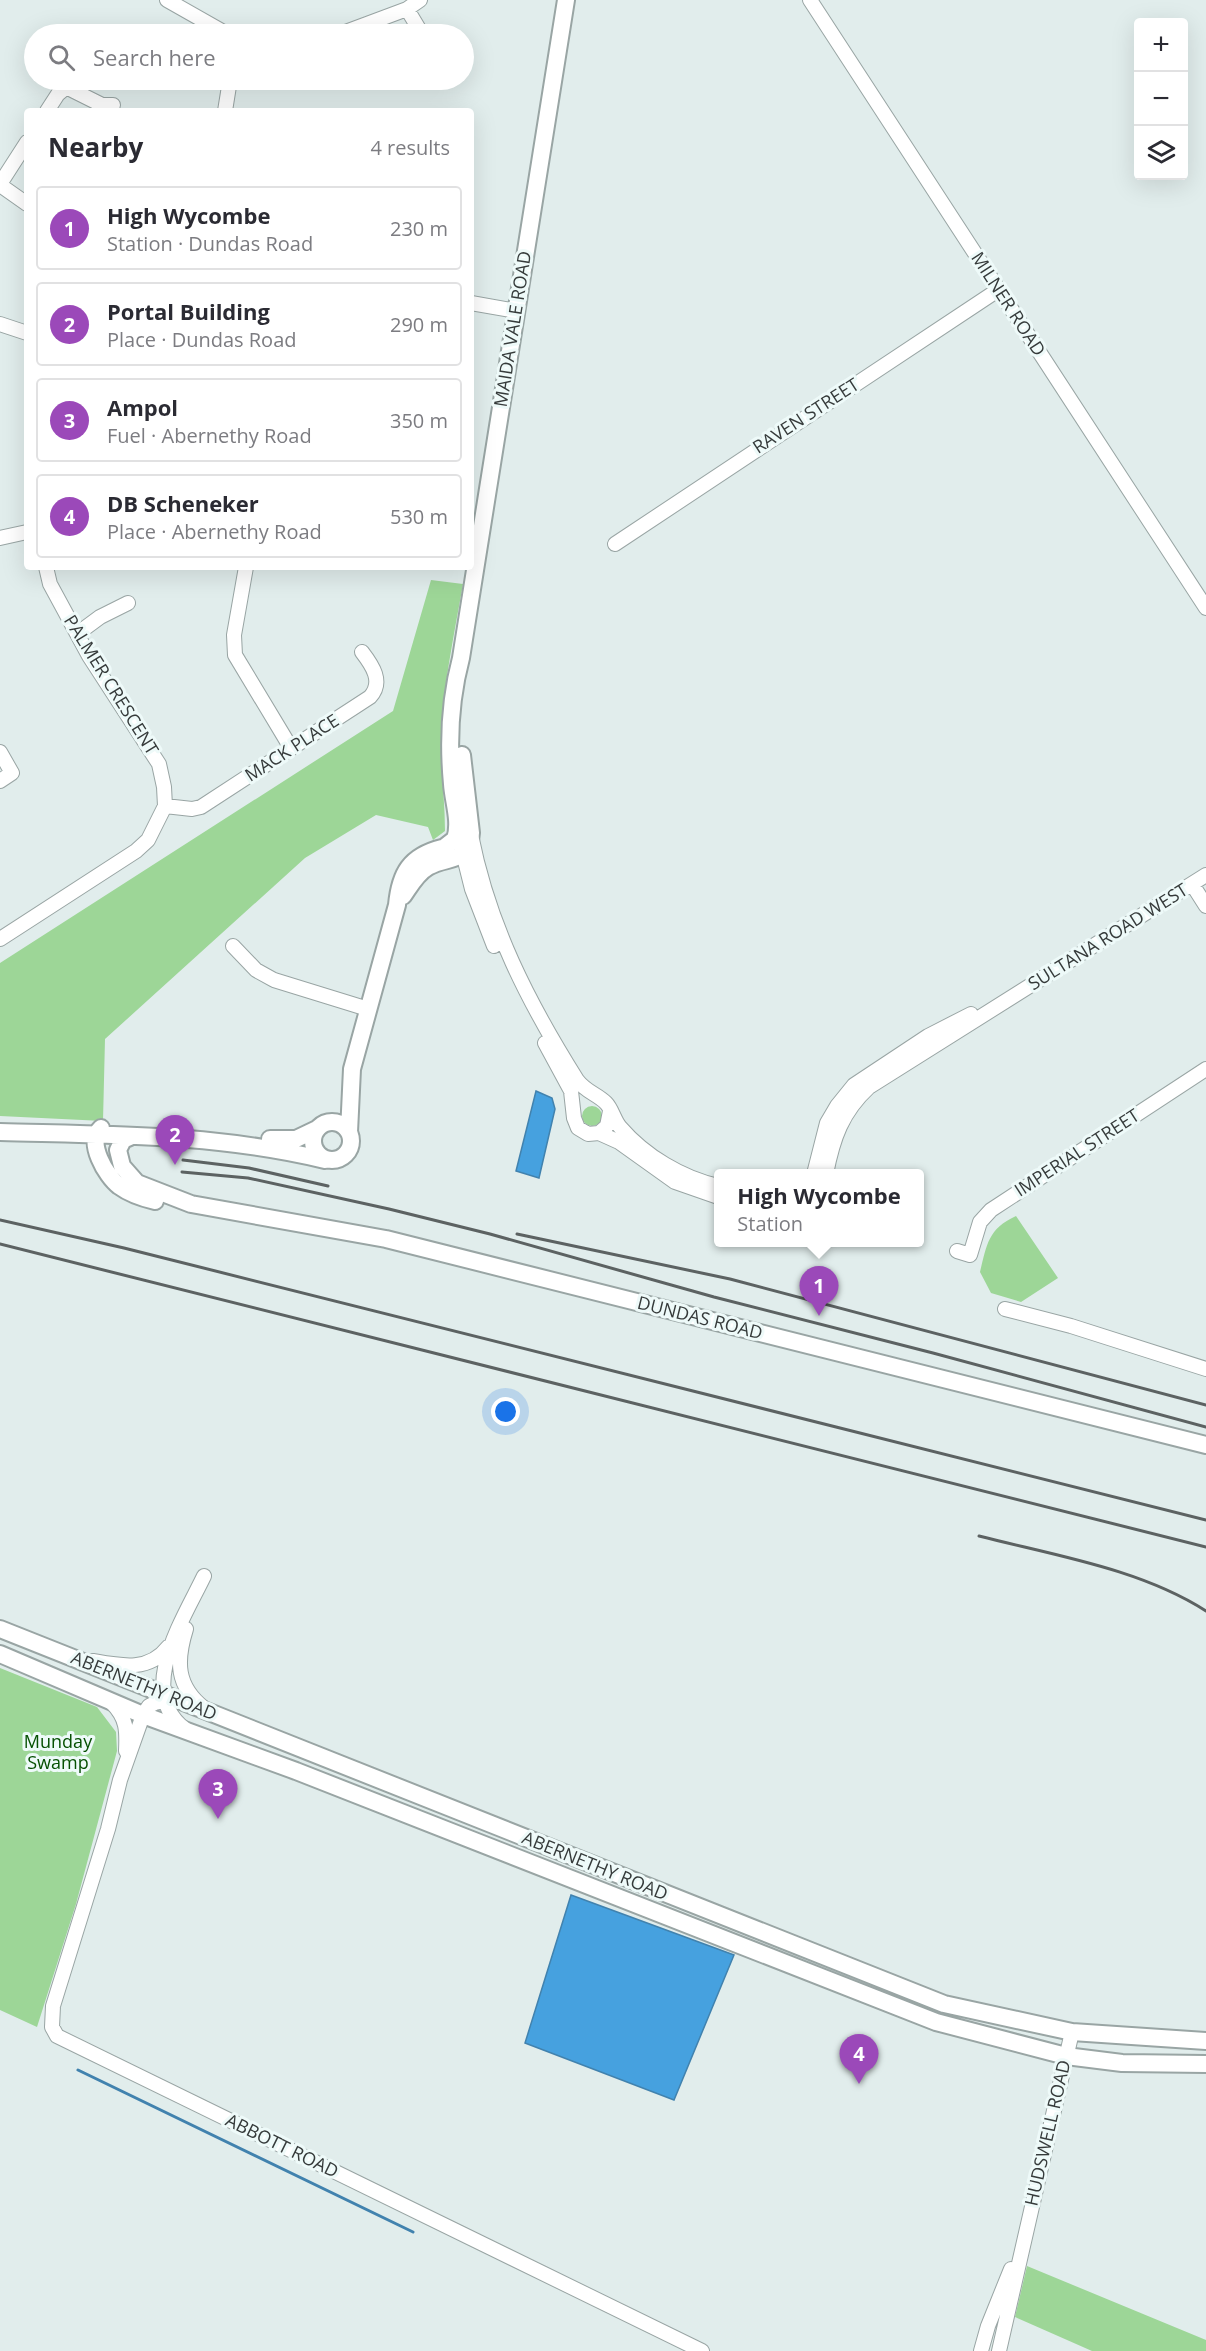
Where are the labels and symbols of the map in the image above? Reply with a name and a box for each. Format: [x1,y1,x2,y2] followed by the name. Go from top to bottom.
[966,247,1051,360] street label: MILNER ROAD
[488,249,536,408] street label: MAIDA VALE ROAD
[748,372,863,459] street label: RAVEN STREET
[59,610,165,759] street label: PALMER CRESCENT
[240,708,343,787] street label: MACK PLACE
[1023,877,1192,995] street label: SULTANA ROAD WEST
[1009,1103,1144,1202] street label: IMPERIAL STREET
[156,1116,195,1165] pin: 2
[800,1266,838,1316] pin: 1
[635,1290,765,1344] street label: DUNDAS ROAD
[491,1397,520,1426] your location
[68,1645,221,1725] street label: ABERNETHY ROAD
[24,1729,93,1774] park label: Munday Swamp
[198,1770,238,1819] pin: 3
[519,1825,672,1905] street label: ABERNETHY ROAD
[840,2034,878,2084] pin: 4
[1019,2058,1075,2208] street label: HUDSWELL ROAD
[222,2107,343,2183] street label: ABBOTT ROAD

